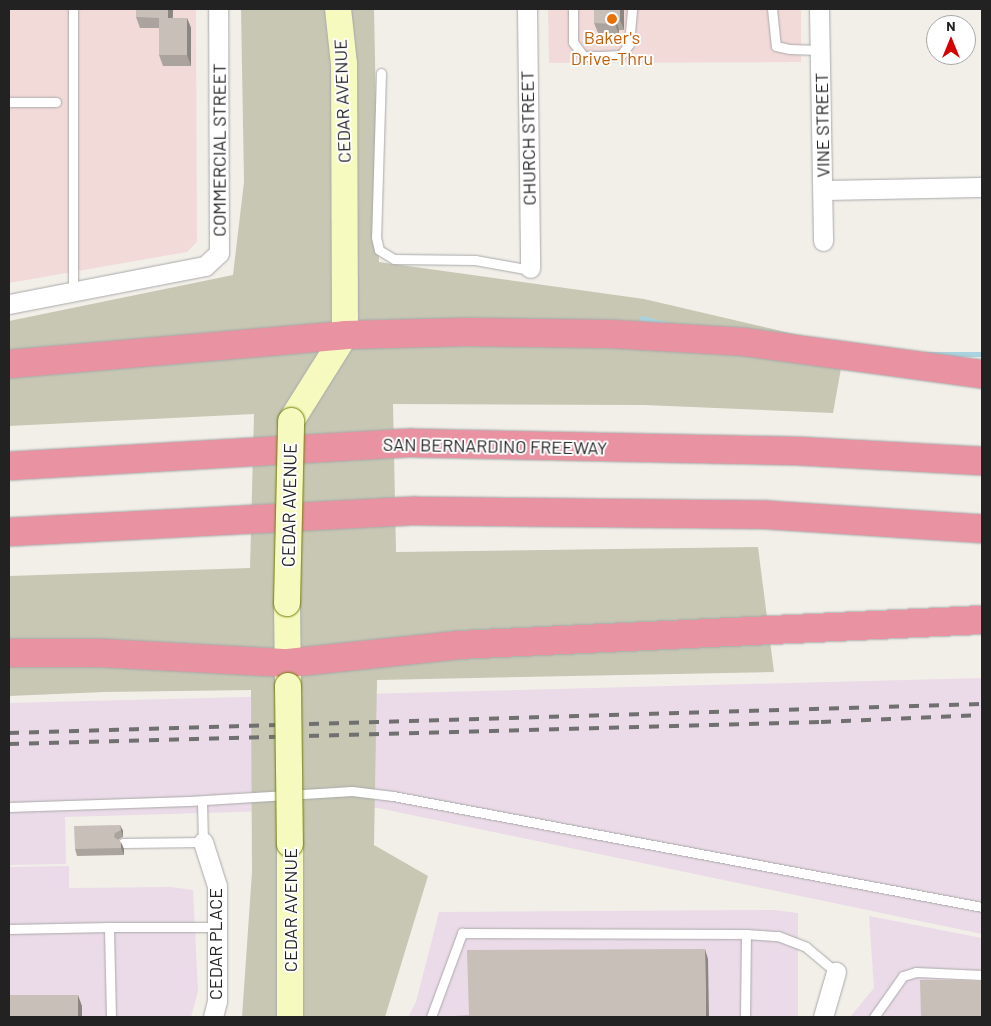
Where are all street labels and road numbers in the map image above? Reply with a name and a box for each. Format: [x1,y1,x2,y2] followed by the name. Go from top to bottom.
[329,39,355,163] street label: CEDAR AVENUE
[208,63,230,237] street label: COMMERCIAL STREET
[516,70,540,206] street label: CHURCH STREET
[810,72,834,178] street label: VINE STREET
[383,433,607,459] street label: SAN BERNARDINO FREEWAY
[277,443,301,567] street label: CEDAR AVENUE
[279,848,301,972] street label: CEDAR AVENUE
[204,888,226,1000] street label: CEDAR PLACE

